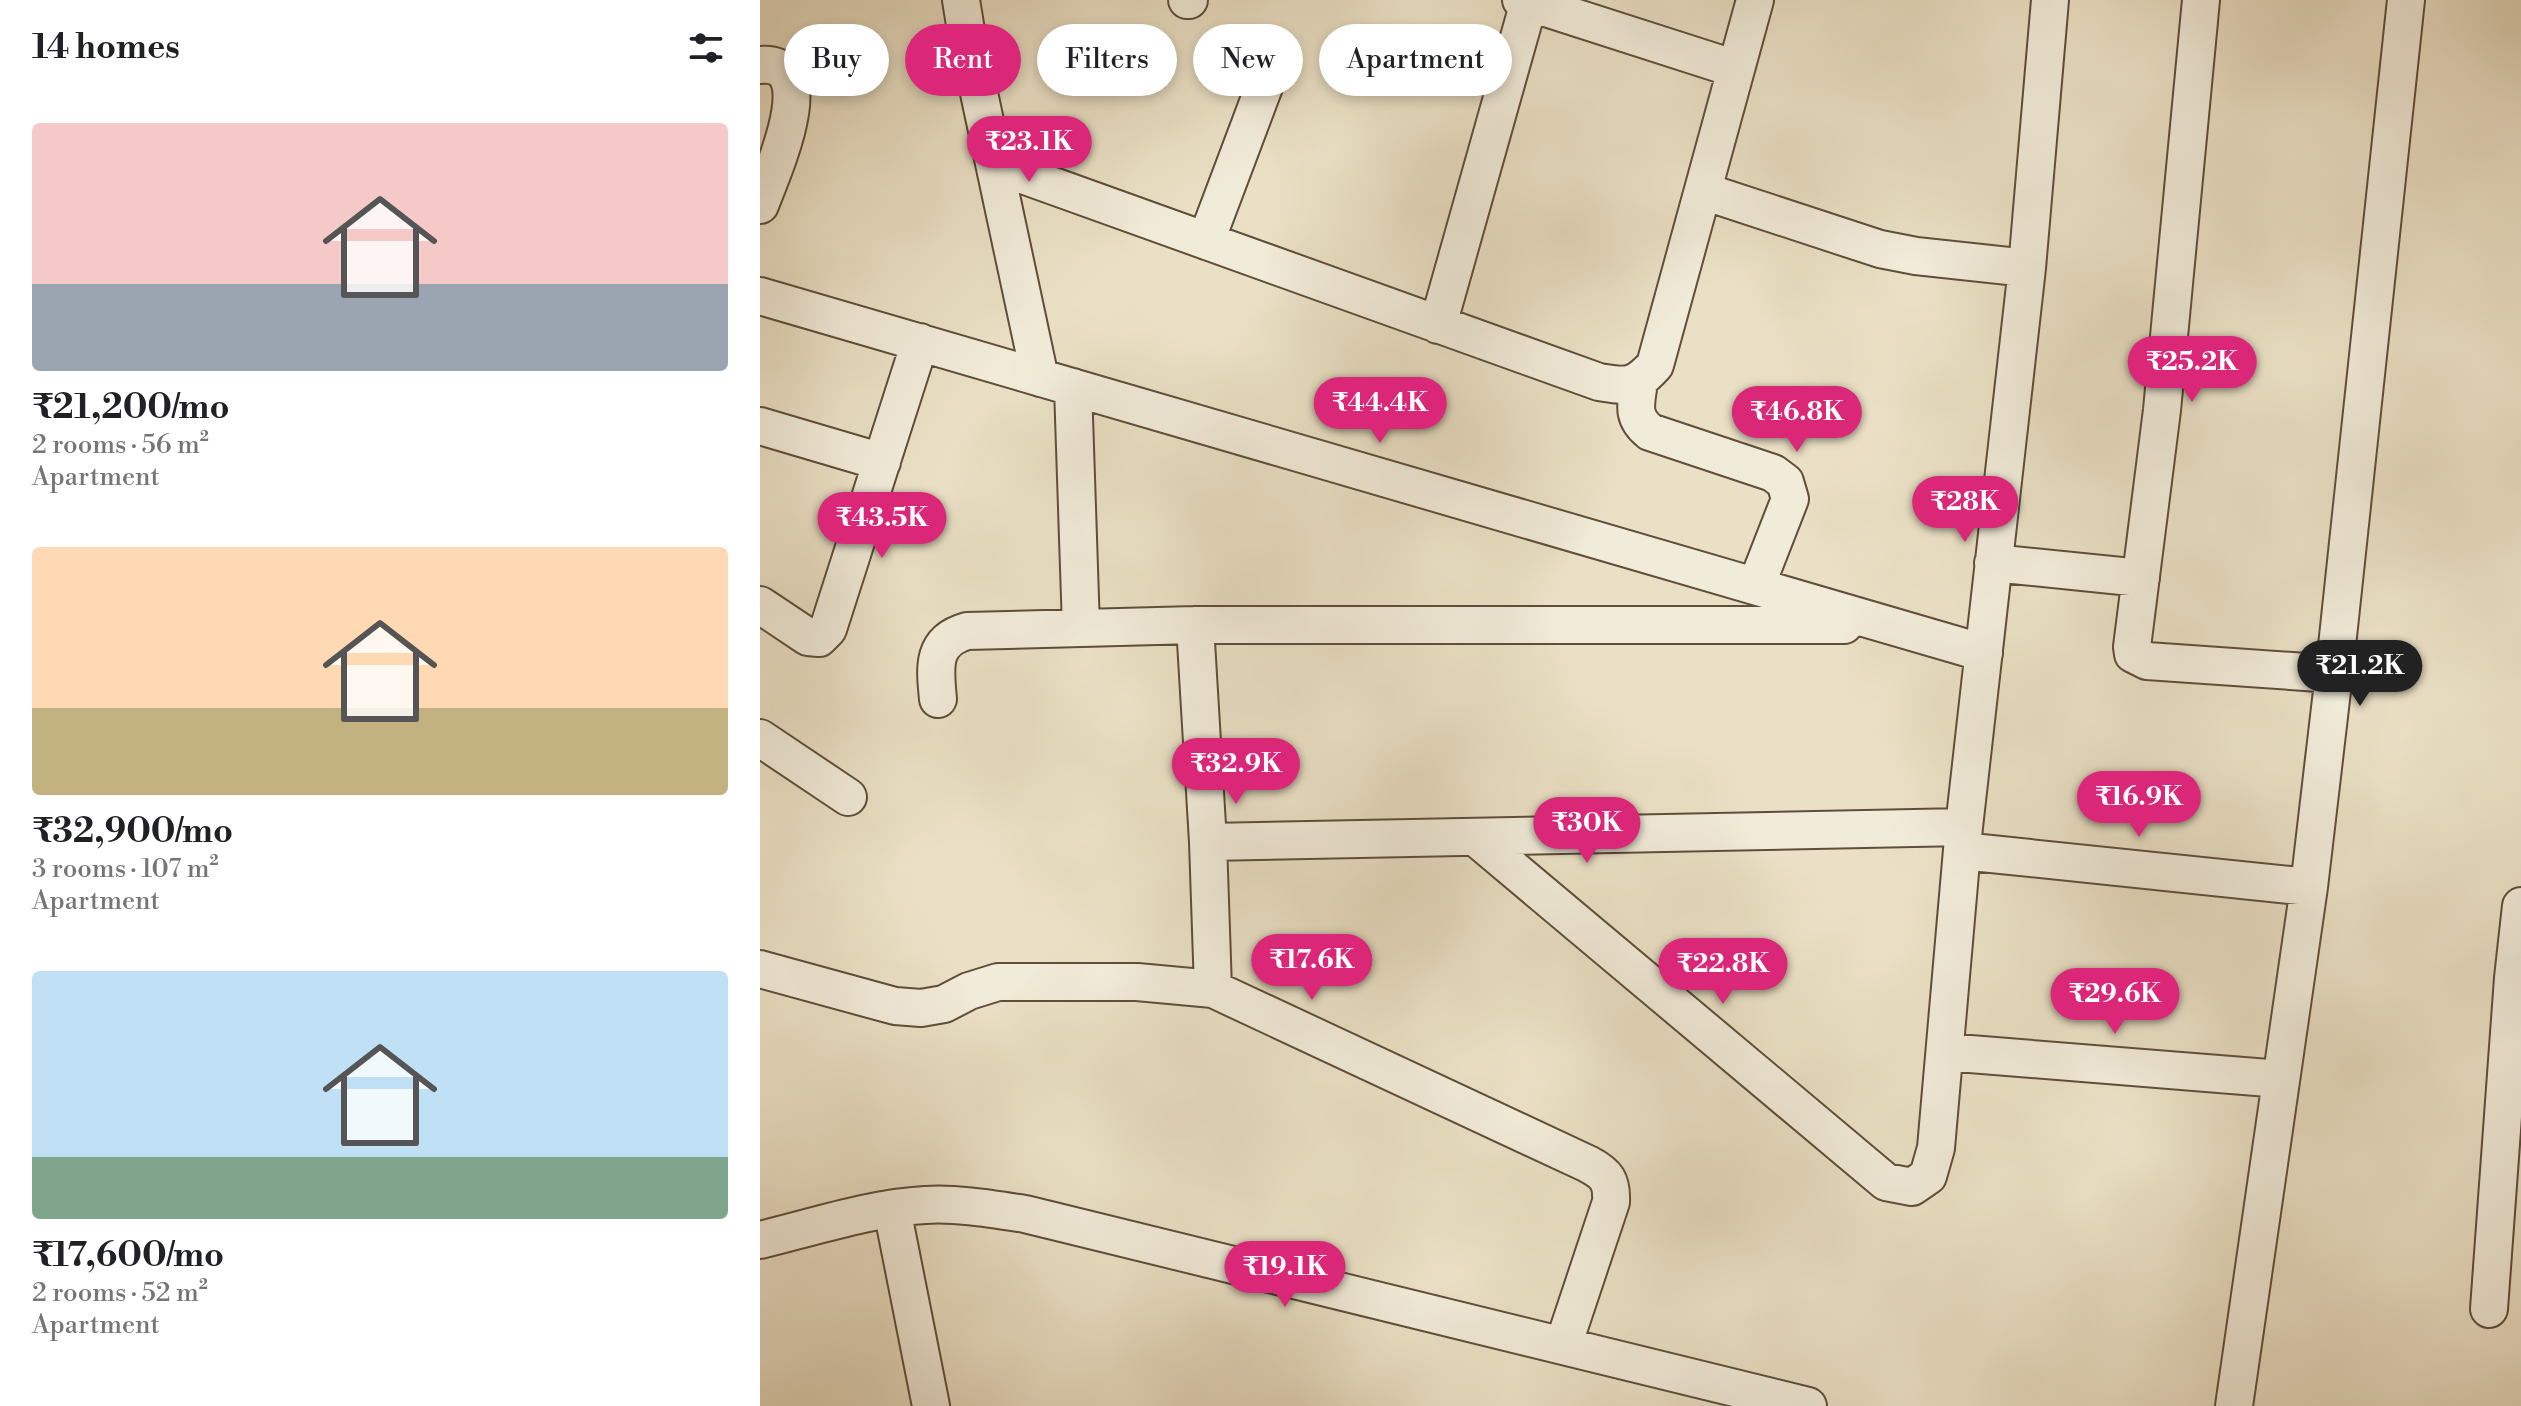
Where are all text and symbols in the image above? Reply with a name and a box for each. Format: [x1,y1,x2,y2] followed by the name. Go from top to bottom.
[784,24,889,96] chip: Buy
[905,24,1021,96] chip: Rent
[1037,24,1177,96] chip: Filters
[1193,24,1303,96] chip: New
[1319,24,1512,96] chip: Apartment
[684,26,728,70] icon: filters
[32,27,180,69] text: 14 homes
[964,116,1094,184] pin: ₹23.1K
[985,126,1073,158] text: ₹23.1K
[308,175,452,319] icon: home
[2127,336,2257,404] pin: ₹25.2K
[2146,346,2238,378] text: ₹25.2K
[1315,377,1445,445] pin: ₹44.4K
[1732,386,1862,454] pin: ₹46.8K
[32,387,230,429] text: ₹21,200/mo
[1332,387,1428,419] text: ₹44.4K
[1750,396,1844,428] text: ₹46.8K
[32,429,209,461] text: 2 rooms · 56 m²
[32,461,160,493] text: Apartment
[1918,476,2012,544] pin: ₹28K
[1930,486,2000,518] text: ₹28K
[817,492,947,560] pin: ₹43.5K
[835,502,929,534] text: ₹43.5K
[308,599,452,743] icon: home
[2295,640,2425,708] pin: ₹21.2K
[2315,650,2405,682] text: ₹21.2K
[1171,738,1301,806] pin: ₹32.9K
[1190,748,1282,780] text: ₹32.9K
[2074,771,2204,839] pin: ₹16.9K
[2095,781,2183,813] text: ₹16.9K
[1540,797,1634,865] pin: ₹30K
[1551,807,1623,839] text: ₹30K
[32,811,233,853] text: ₹32,900/mo
[32,853,219,885] text: 3 rooms · 107 m²
[32,885,160,917] text: Apartment
[1247,934,1377,1002] pin: ₹17.6K
[1658,938,1788,1006] pin: ₹22.8K
[1269,944,1355,976] text: ₹17.6K
[1677,948,1769,980] text: ₹22.8K
[2050,968,2180,1036] pin: ₹29.6K
[2069,978,2161,1010] text: ₹29.6K
[308,1023,452,1167] icon: home
[32,1235,224,1277] text: ₹17,600/mo
[1220,1241,1350,1309] pin: ₹19.1K
[1242,1251,1328,1283] text: ₹19.1K
[32,1277,208,1309] text: 2 rooms · 52 m²
[32,1309,160,1341] text: Apartment

